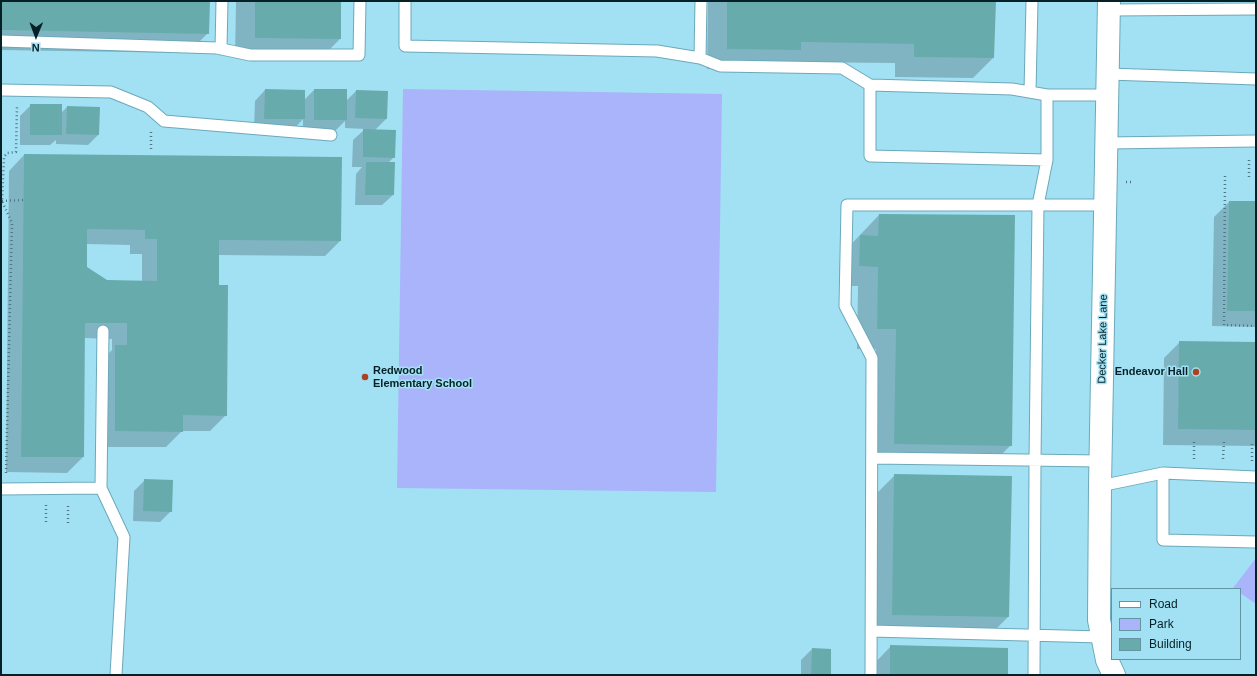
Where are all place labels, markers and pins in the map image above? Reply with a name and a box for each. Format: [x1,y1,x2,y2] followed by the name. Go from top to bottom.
[373,364,472,390] place label: Redwood Elementary School
[1115,365,1188,379] place label: Endeavor Hall
[1191,367,1201,377] marker: Endeavor Hall
[360,372,370,382] marker: Redwood Elementary School

